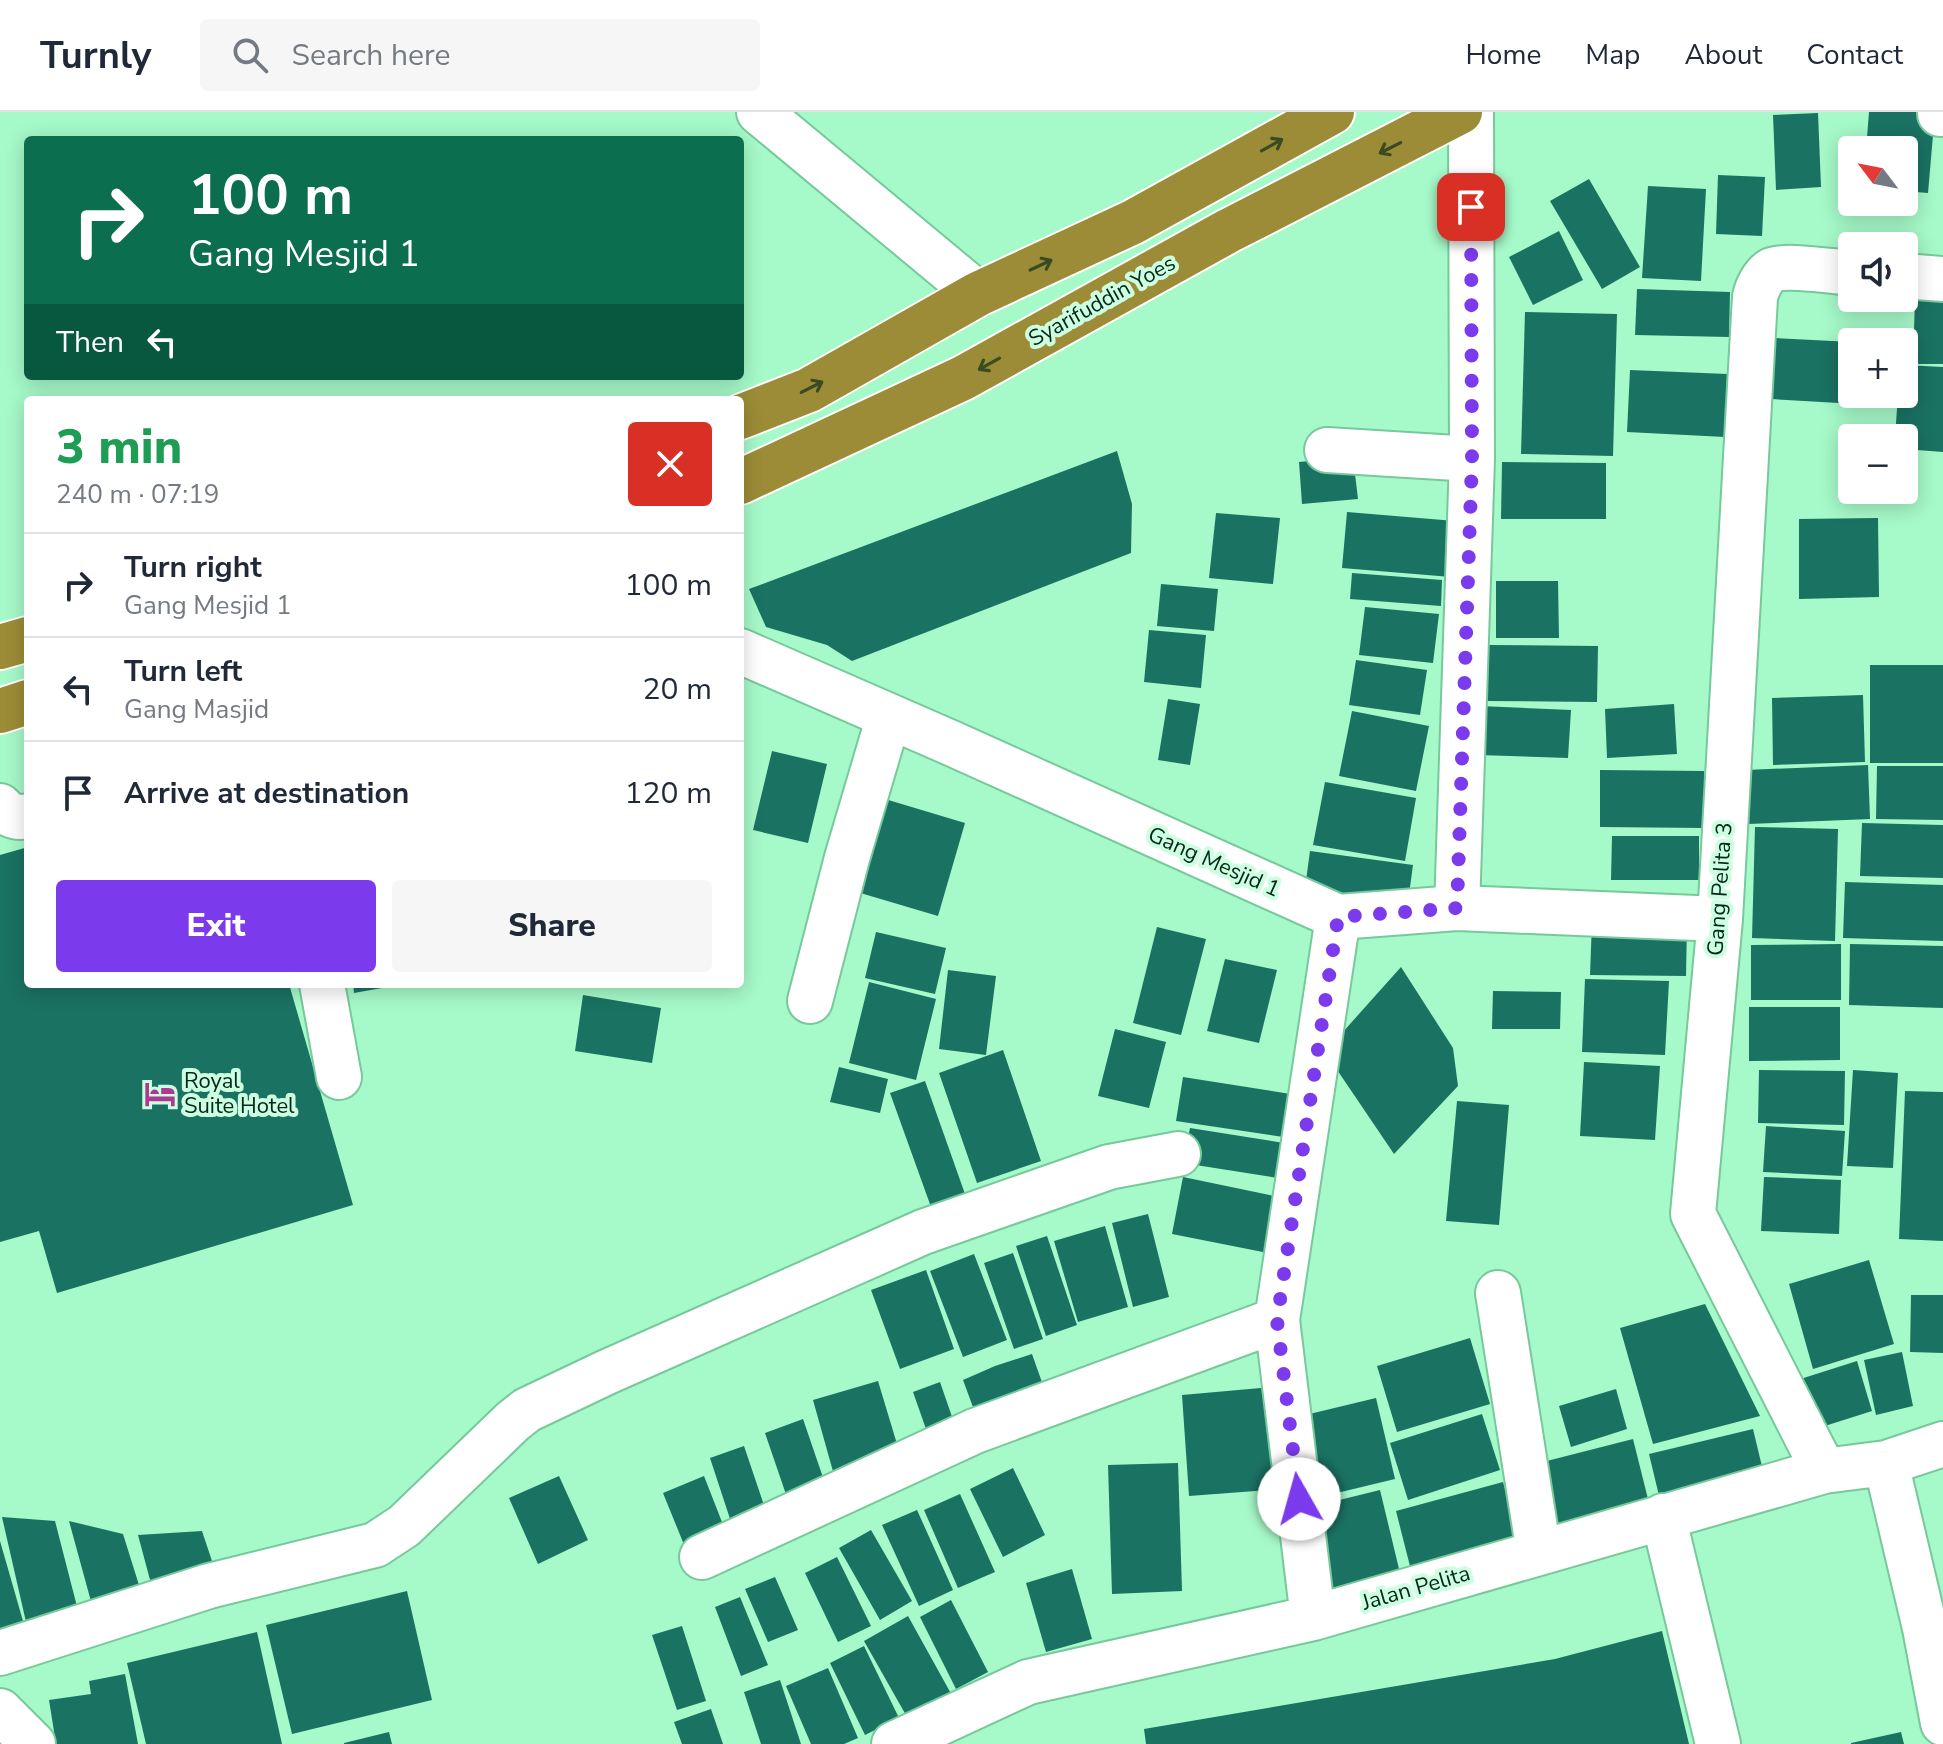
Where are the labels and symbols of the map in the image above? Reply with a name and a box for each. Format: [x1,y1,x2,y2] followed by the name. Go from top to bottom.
[1838,136,1918,216] north arrow
[1260,137,1283,153] one-way arrow
[1379,140,1403,156] one-way arrow
[1437,173,1505,241] pin
[1023,248,1181,354] street label: Syarifuddin Yoes
[1029,257,1053,272] one-way arrow
[978,356,1001,372] one-way arrow
[800,379,824,394] one-way arrow
[1143,819,1285,905] street label: Gang Mesjid 1
[1700,821,1740,957] street label: Gang Pelita 3
[184,1066,295,1121] place label: Royal Suite Hotel
[143,1077,177,1111] hotel icon: Royal Suite Hotel
[1257,1457,1341,1541] position arrow
[1357,1558,1474,1618] street label: Jalan Pelita

